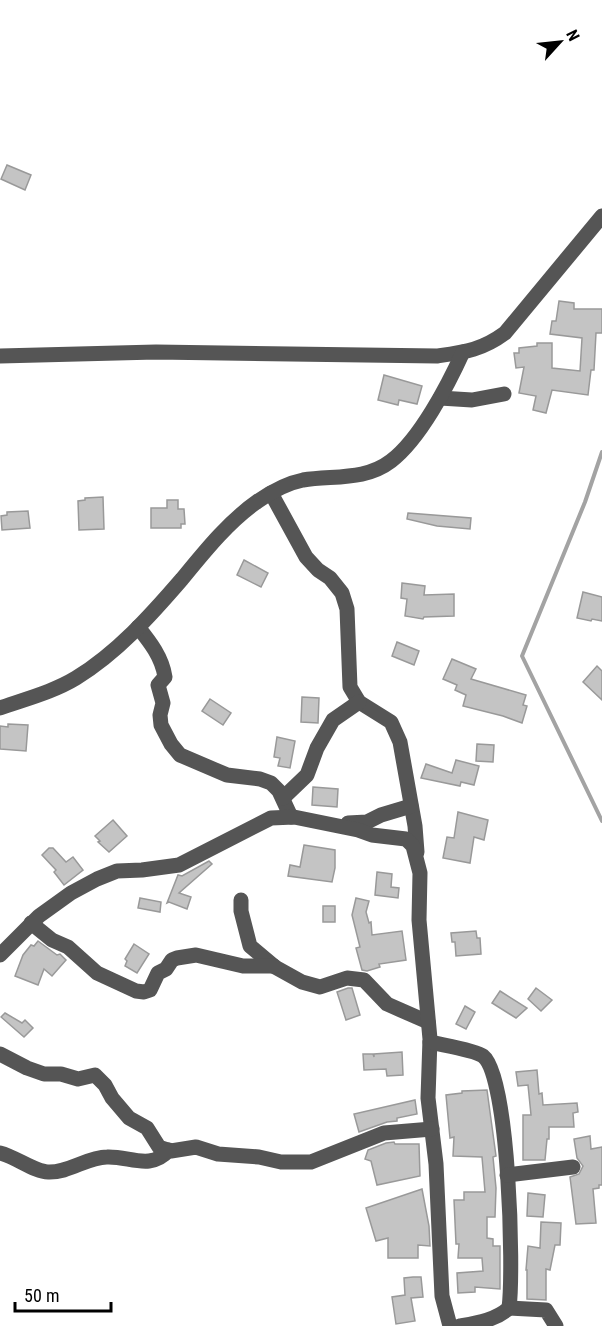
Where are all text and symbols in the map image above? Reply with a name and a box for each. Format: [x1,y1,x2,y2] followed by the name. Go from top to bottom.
[530,12,590,72] north arrow
[562,27,584,44] text: N
[15,1275,111,1313] scale bar
[24,1285,59,1306] text: 50 m

